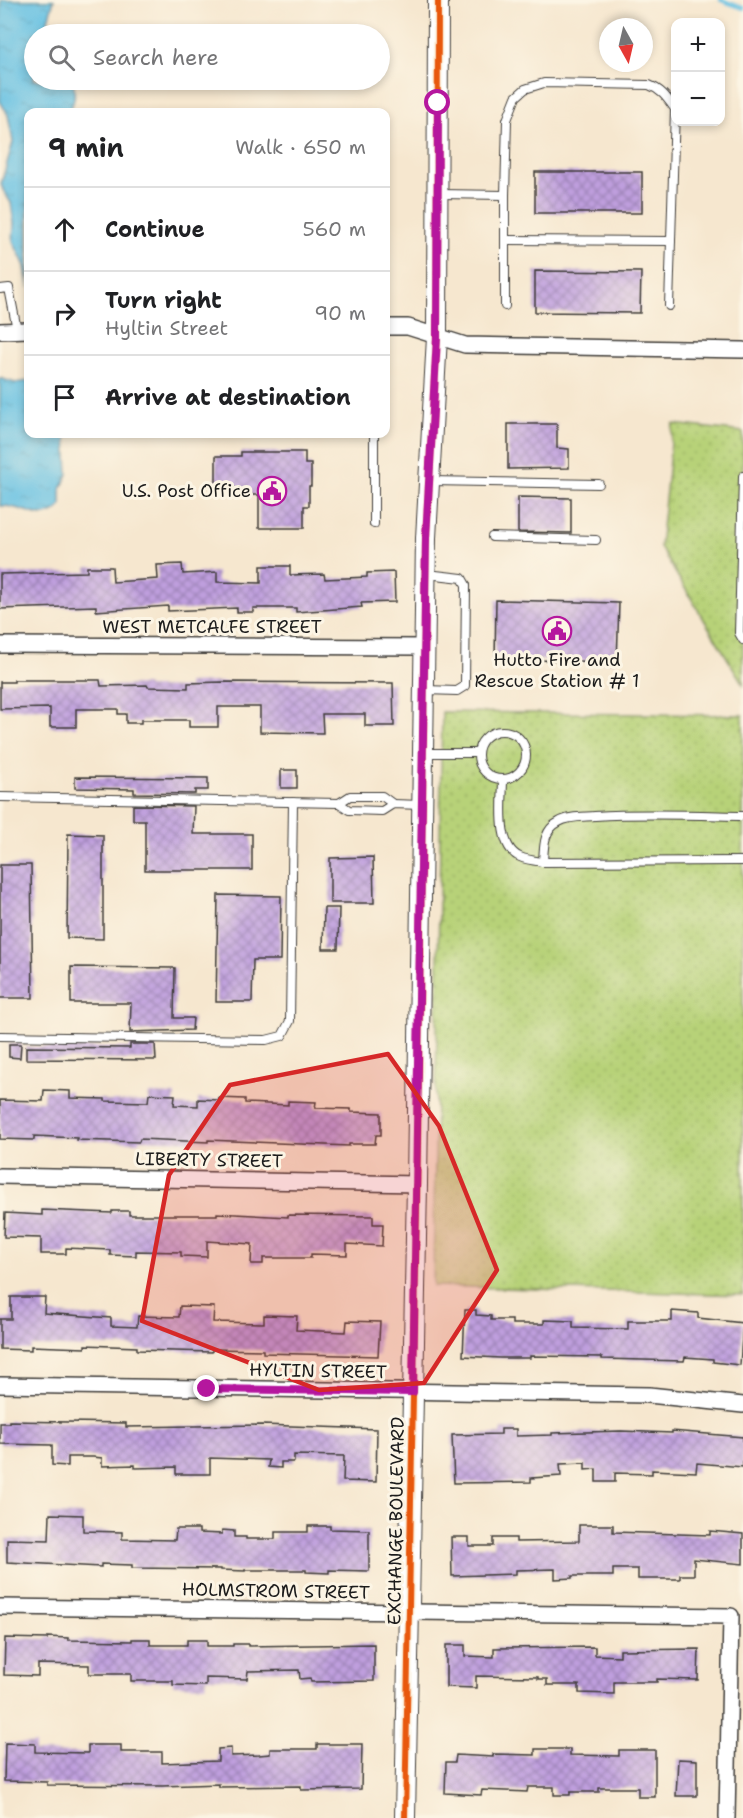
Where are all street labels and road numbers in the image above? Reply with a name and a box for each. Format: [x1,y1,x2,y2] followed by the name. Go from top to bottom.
[102,615,322,639] street label: WEST METCALFE STREET
[135,1147,283,1173] street label: LIBERTY STREET
[249,1358,387,1384] street label: HYLTIN STREET
[382,1416,410,1625] street label: EXCHANGE BOULEVARD
[182,1577,370,1605] street label: HOLMSTROM STREET

